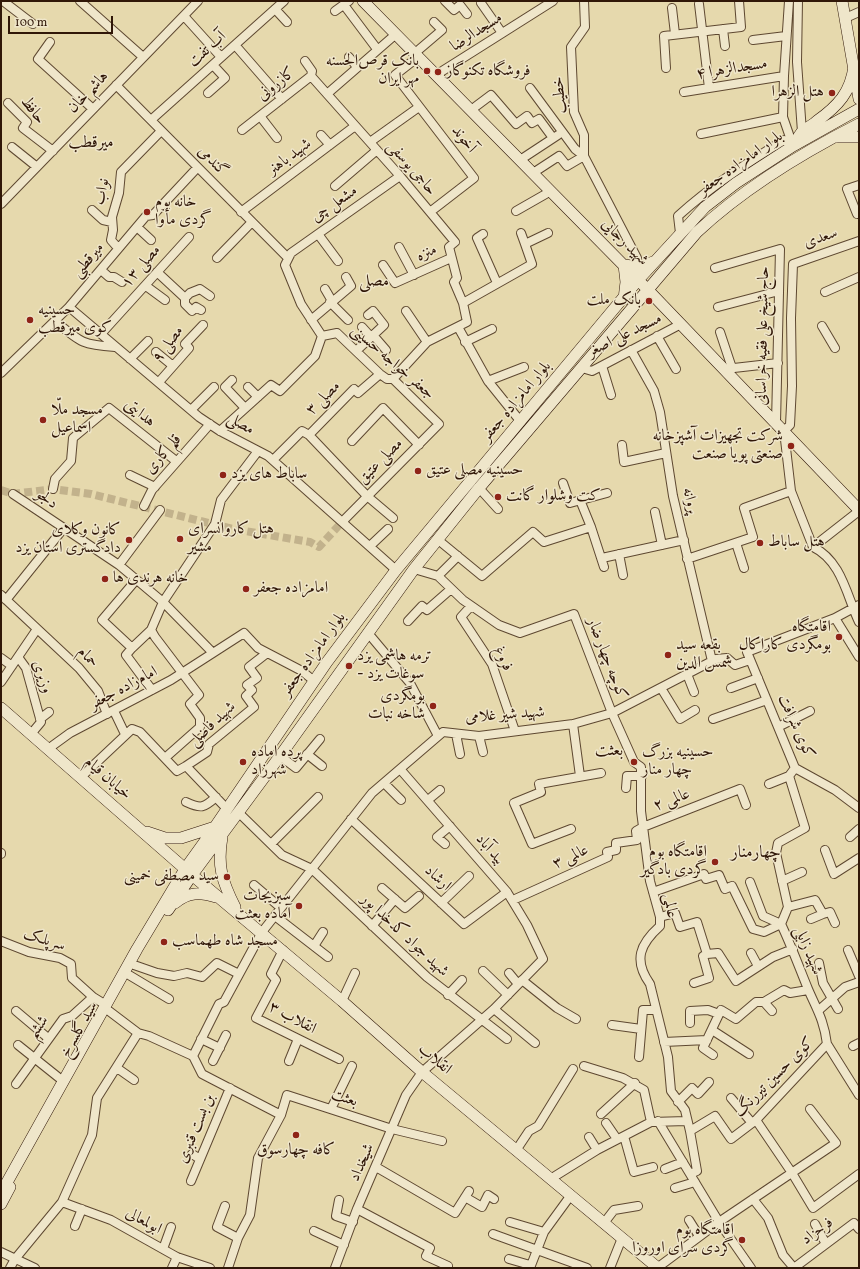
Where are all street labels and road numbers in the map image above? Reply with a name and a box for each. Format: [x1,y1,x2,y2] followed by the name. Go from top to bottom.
[448,9,506,57] street label: مسجدالرضا
[185,28,231,72] street label: آب تفت
[695,55,769,85] street label: مسجدالزهرا ۴
[254,64,300,106] street label: کازرونی
[64,68,114,118] street label: هاشم خان
[550,75,572,115] street label: خطیب
[15,93,49,129] street label: حافظ
[446,122,480,158] street label: آخوند
[695,128,787,200] street label: بلوار امامزاده جعفر
[264,135,316,181] street label: شهید باهنر
[382,138,440,200] street label: حاجی یوسفی
[193,143,231,181] street label: گندمی
[91,177,115,207] street label: نواب
[308,182,362,228] street label: مشعل چی
[596,215,652,271] street label: شهید رجایی
[801,224,841,254] street label: سعدی
[69,239,109,283] street label: میرقطبی
[414,241,440,267] street label: منزه
[118,242,166,292] street label: مصلی ۱۳
[753,266,775,406] street label: حاج شیخ علی فقیه خراسانی
[585,310,665,362] street label: مسجد علی اصغر
[346,321,438,405] street label: جعفر خواجه حسینی
[149,323,189,367] street label: مصلی ۹
[478,358,556,446] street label: بلوار امامزاده جعفر
[303,378,345,420] street label: مصلی ۳
[120,396,158,432] street label: هدایتی
[223,410,257,440] street label: مصلی
[141,431,187,479] street label: قلم کاری
[354,435,408,489] street label: مصلی عتیق
[31,486,61,514] street label: دلجو
[677,486,701,516] street label: پروانه
[277,609,351,701] street label: بلوار امامزاده جعفر
[582,615,630,703] street label: کوچه چهار ضار
[72,643,102,673] street label: حمام
[488,643,516,675] street label: فروغ
[26,658,56,696] street label: وزیری
[87,663,161,715] street label: امام‌زاده جعفر
[772,692,818,762] street label: کوی شرافت
[185,698,241,752] street label: شهید فاضلی
[465,704,545,728] street label: شهید شیر غلامی
[79,753,135,805] street label: خیابان قیام
[651,785,693,817] street label: عالمی ۲
[470,831,508,869] street label: بید آباد
[550,841,592,875] street label: عالمی ۳
[420,862,454,896] street label: ارشاد
[356,890,452,982] street label: شهید جواد کدخدا پور
[658,892,680,920] street label: عالمی
[788,924,826,978] street label: شهید زابلی
[21,926,67,956] street label: سرپلک
[57,998,103,1062] street label: سید گلسرخ
[265,999,319,1039] street label: انقلاب ۳
[24,1013,54,1043] street label: ششم
[731,1034,819,1122] street label: کوی حسین تیررنگ
[413,1040,455,1080] street label: انقلاب
[328,1086,360,1112] street label: بعثت
[174,1091,220,1167] street label: بن بست قنبری
[346,1141,380,1185] street label: شیخداد
[121,1204,165,1240] street label: ابولمعالی
[798,1214,838,1250] street label: فرحزاد

